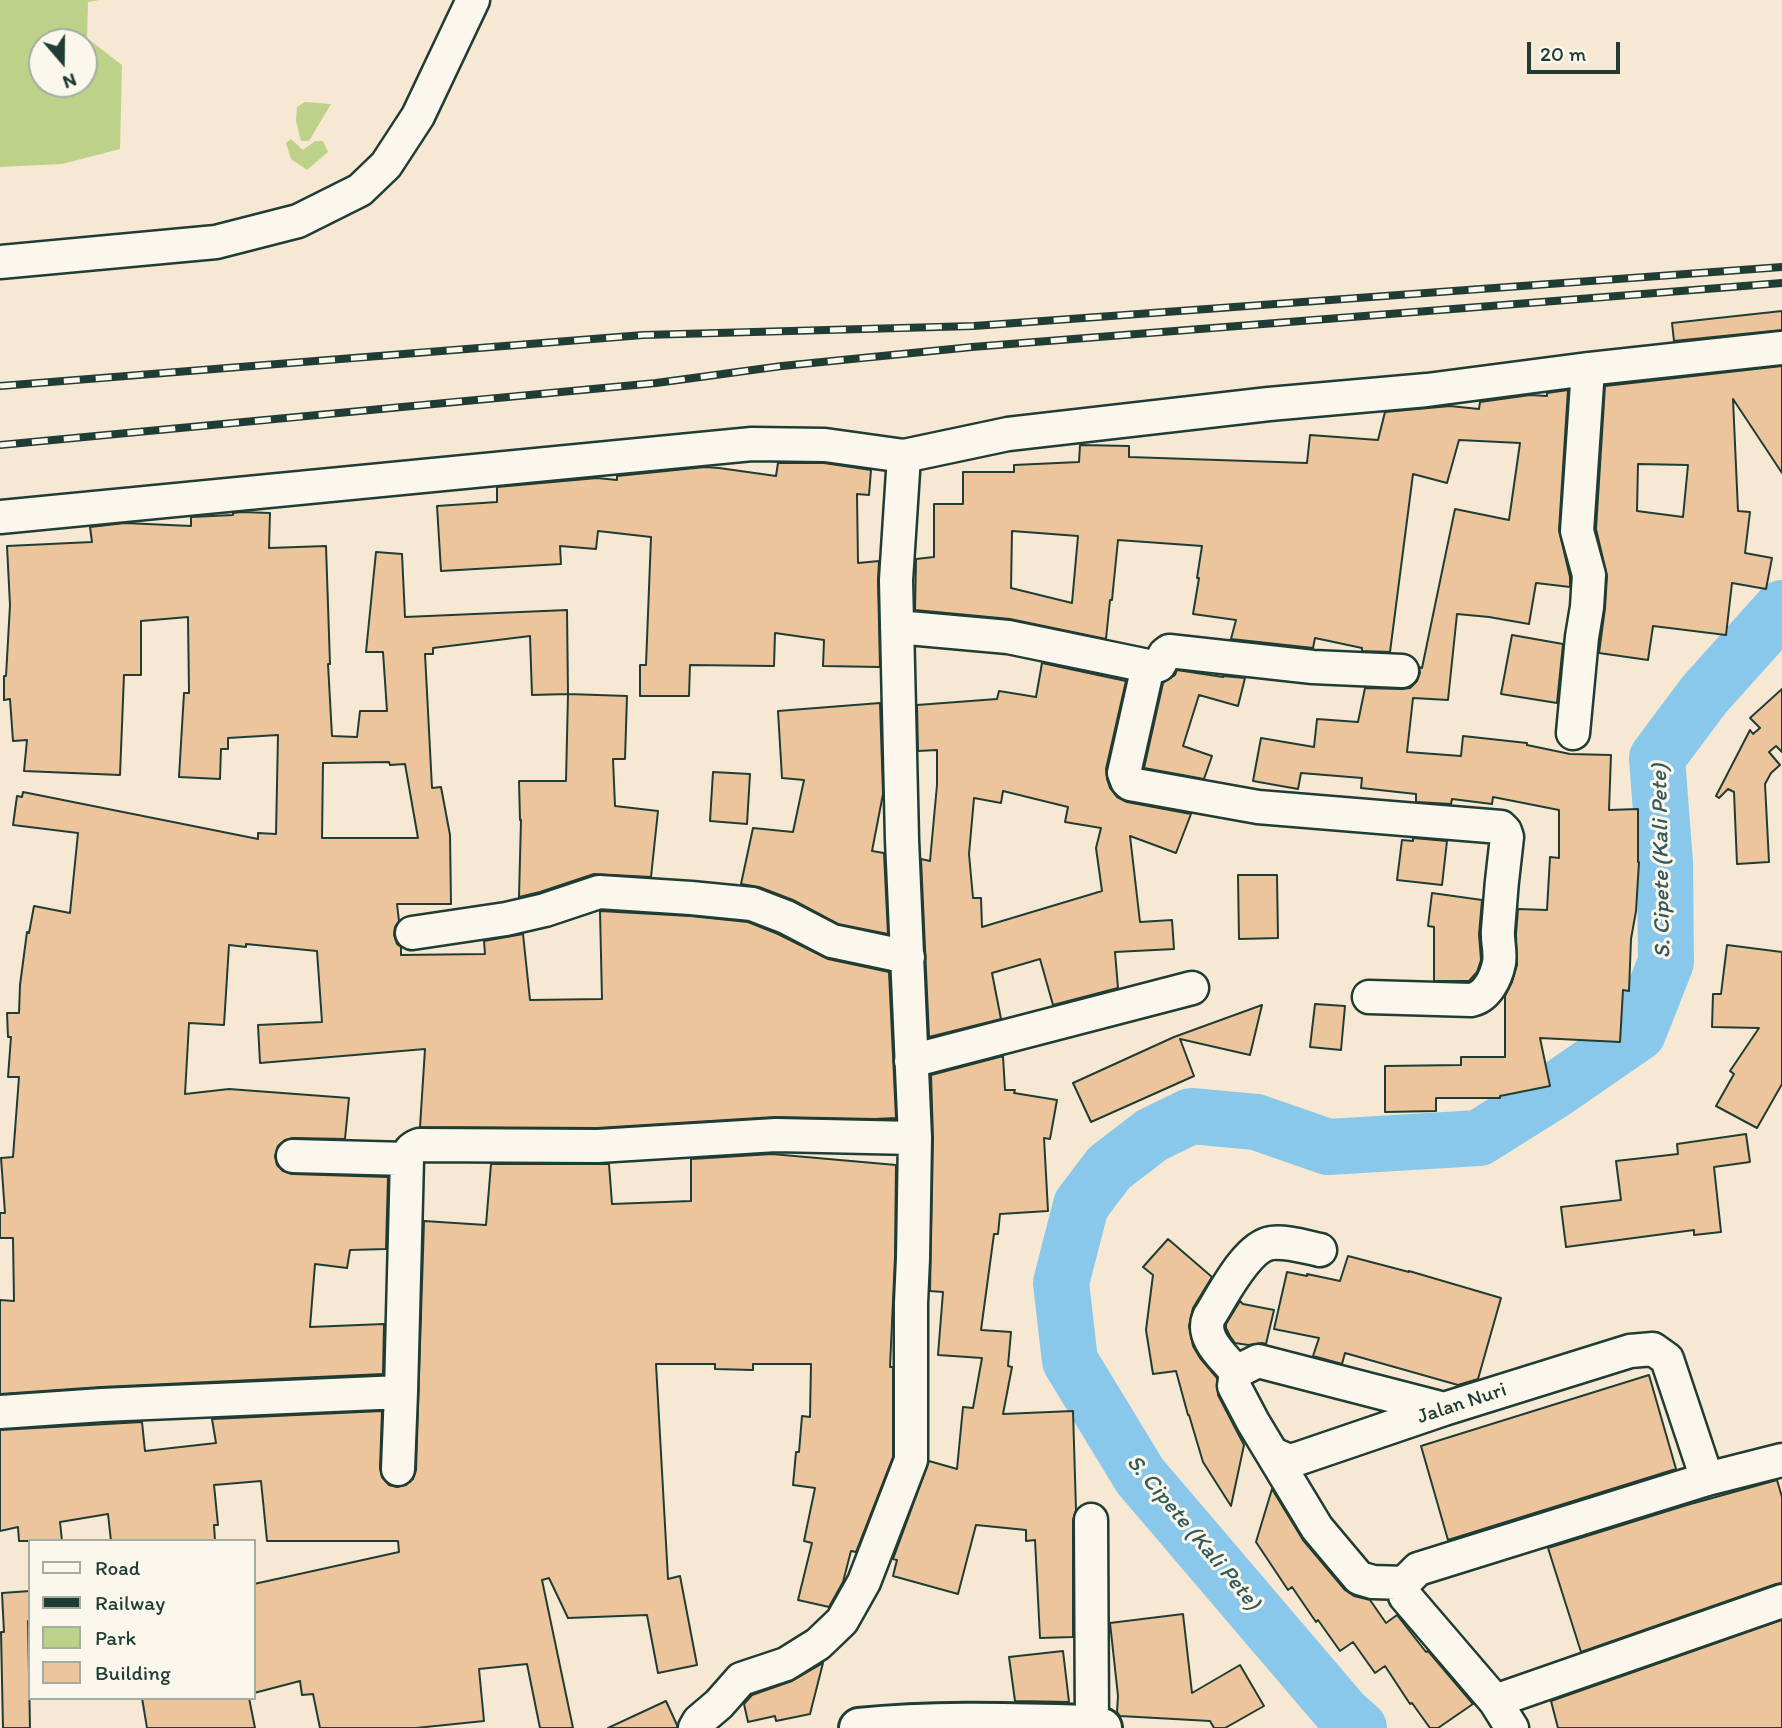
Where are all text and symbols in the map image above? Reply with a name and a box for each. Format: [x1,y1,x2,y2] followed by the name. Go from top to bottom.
[28,28,98,98] north arrow
[1530,28,1623,72] scale bar
[1540,41,1586,66] text: 20 m
[60,68,80,94] text: N
[1647,763,1677,959] water label: S. Cipete (Kali Pete)
[1414,1378,1510,1430] street label: Jalan Nuri
[1120,1450,1266,1616] water label: S. Cipete (Kali Pete)
[28,1539,256,1700] legend
[95,1555,140,1580] text: Road
[95,1590,165,1615] text: Railway
[95,1625,136,1650] text: Park
[95,1660,171,1685] text: Building

